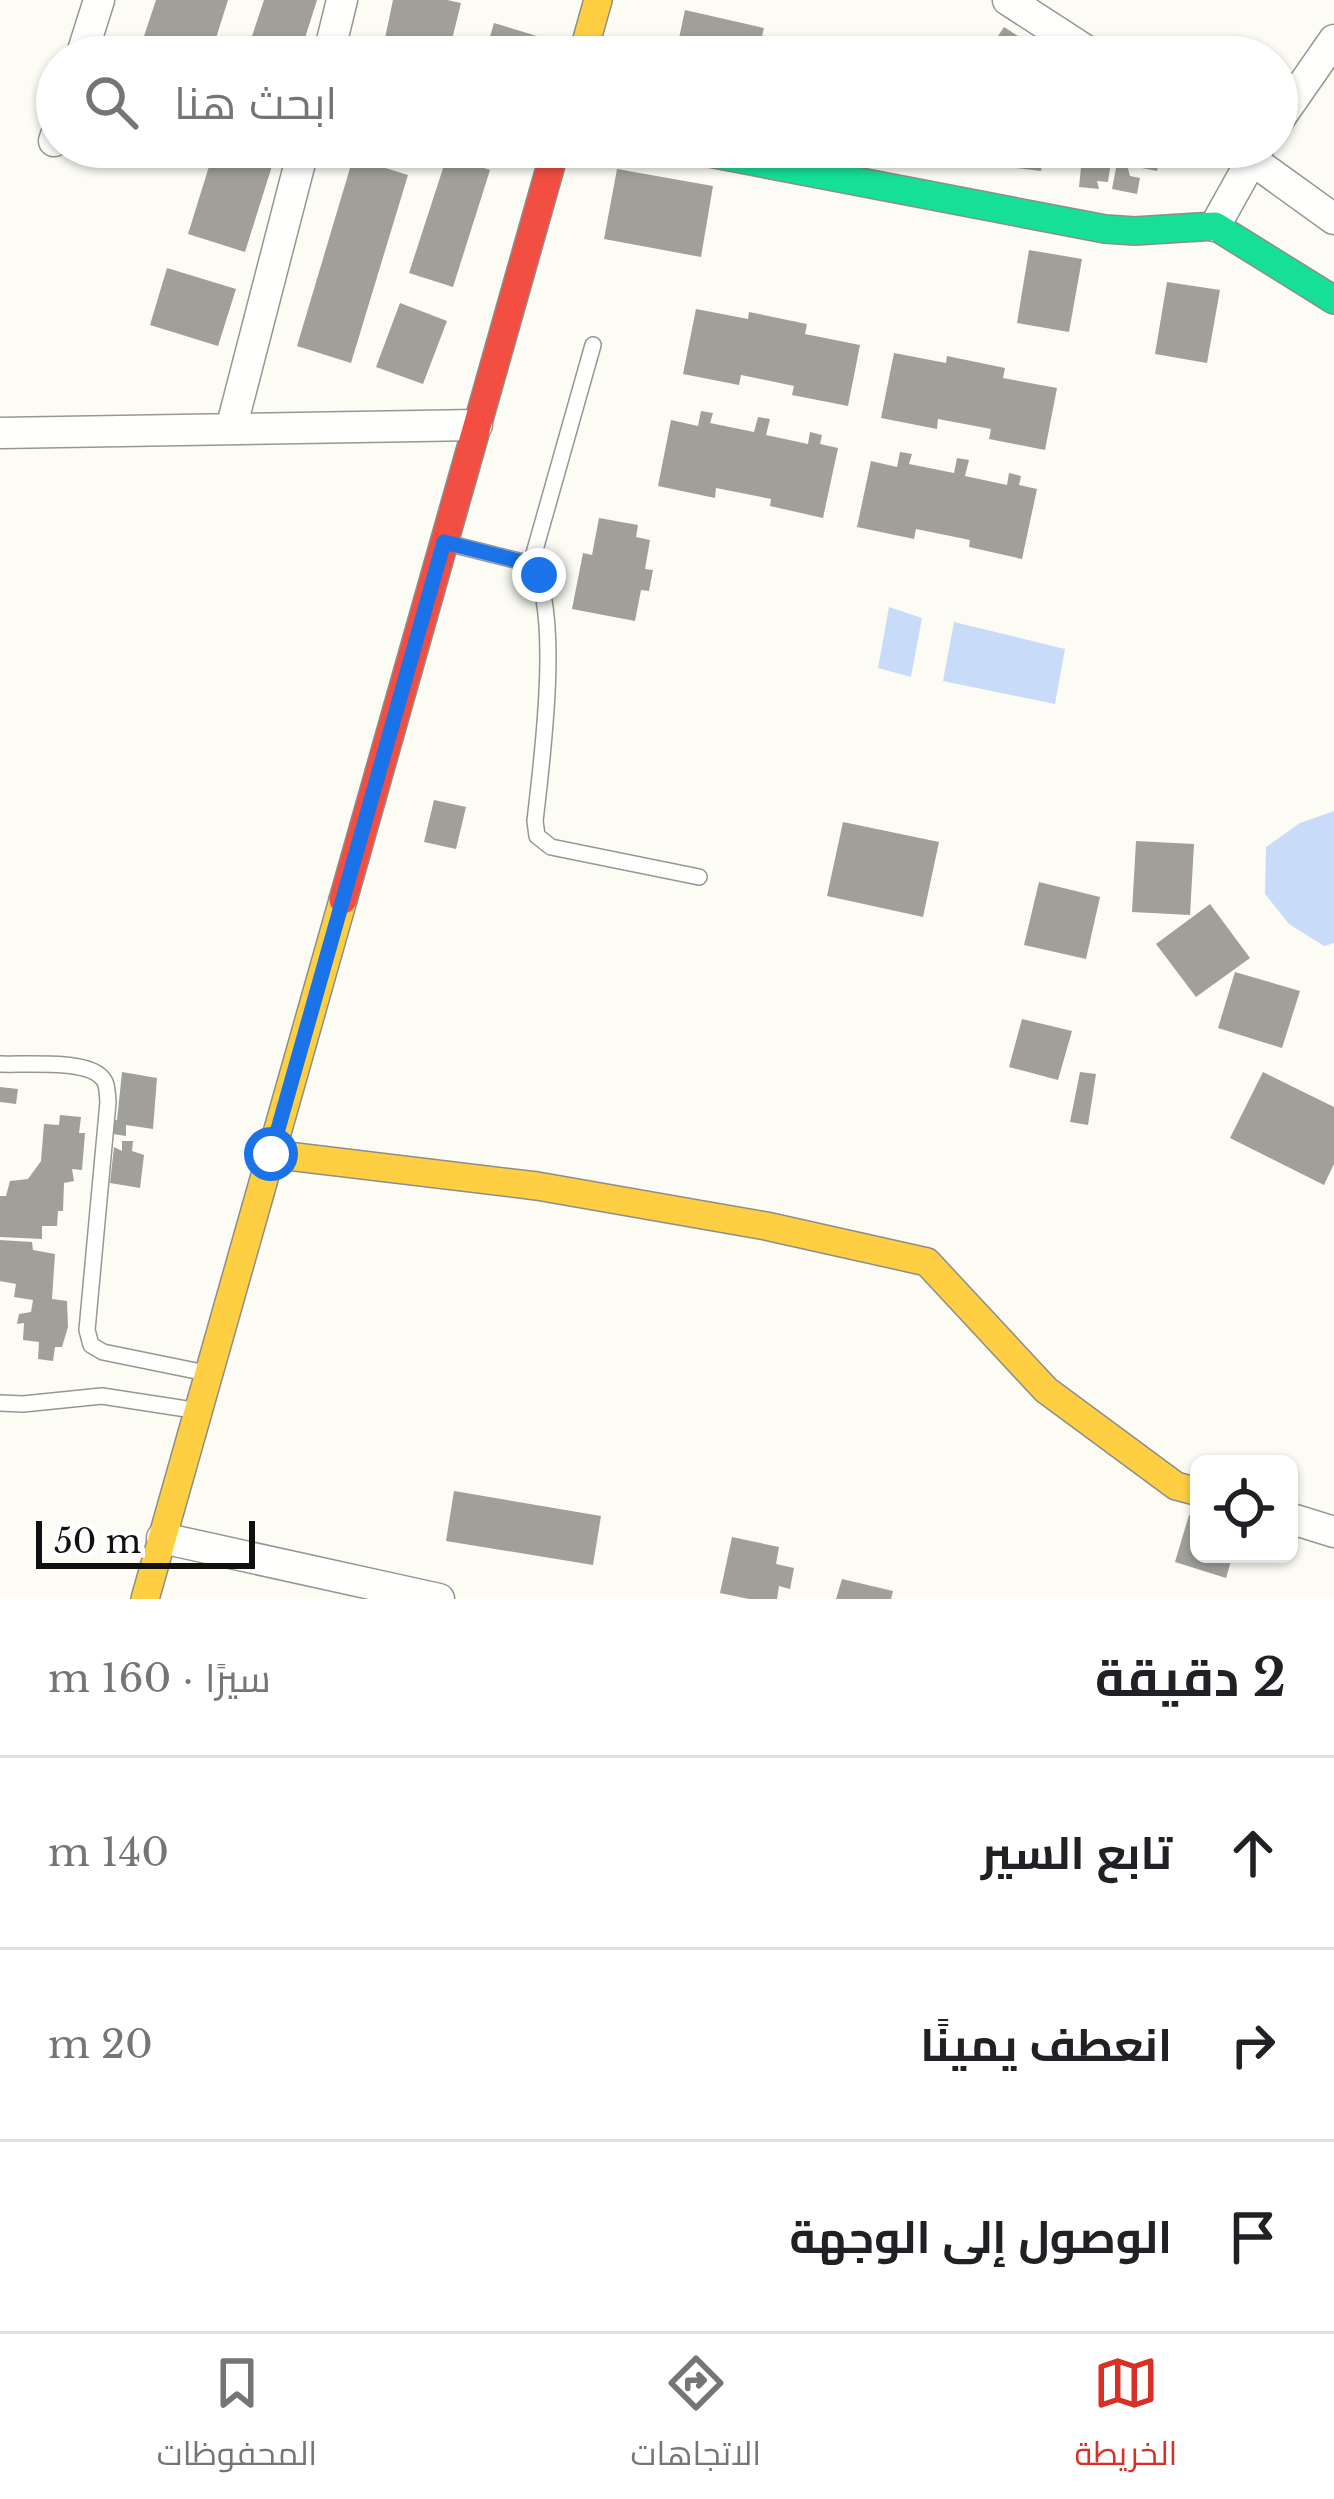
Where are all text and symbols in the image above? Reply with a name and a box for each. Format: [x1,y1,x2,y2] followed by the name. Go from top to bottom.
[36,36,1298,168] search box
[78,69,144,135] icon: search
[174,75,337,131] text: ابحث هنا
[512,548,566,602] route end
[244,1127,298,1181] route start
[1190,1455,1298,1563] map controls
[1190,1455,1298,1563] button: locate
[36,1515,255,1568] scale bar
[54,1521,141,1562] text: 50 m
[1095,1647,1286,1710] text: 2 دقيقة
[48,1654,271,1703] text: سيرًا · 160 m
[1220,1820,1286,1886] icon: ahead
[981,1825,1172,1881] text: تابع السير
[48,1828,169,1877] text: 140 m
[1220,2012,1286,2078] icon: right
[920,2017,1172,2073] text: انعطف يمينًا
[48,2020,153,2069] text: 20 m
[1220,2204,1286,2270] icon: arrive
[790,2209,1172,2265] text: الوصول إلى الوجهة
[157,2350,317,2484] tab: المحفوظات
[631,2350,761,2484] tab: الاتجاهات
[1074,2350,1177,2484] tab: الخريطة

